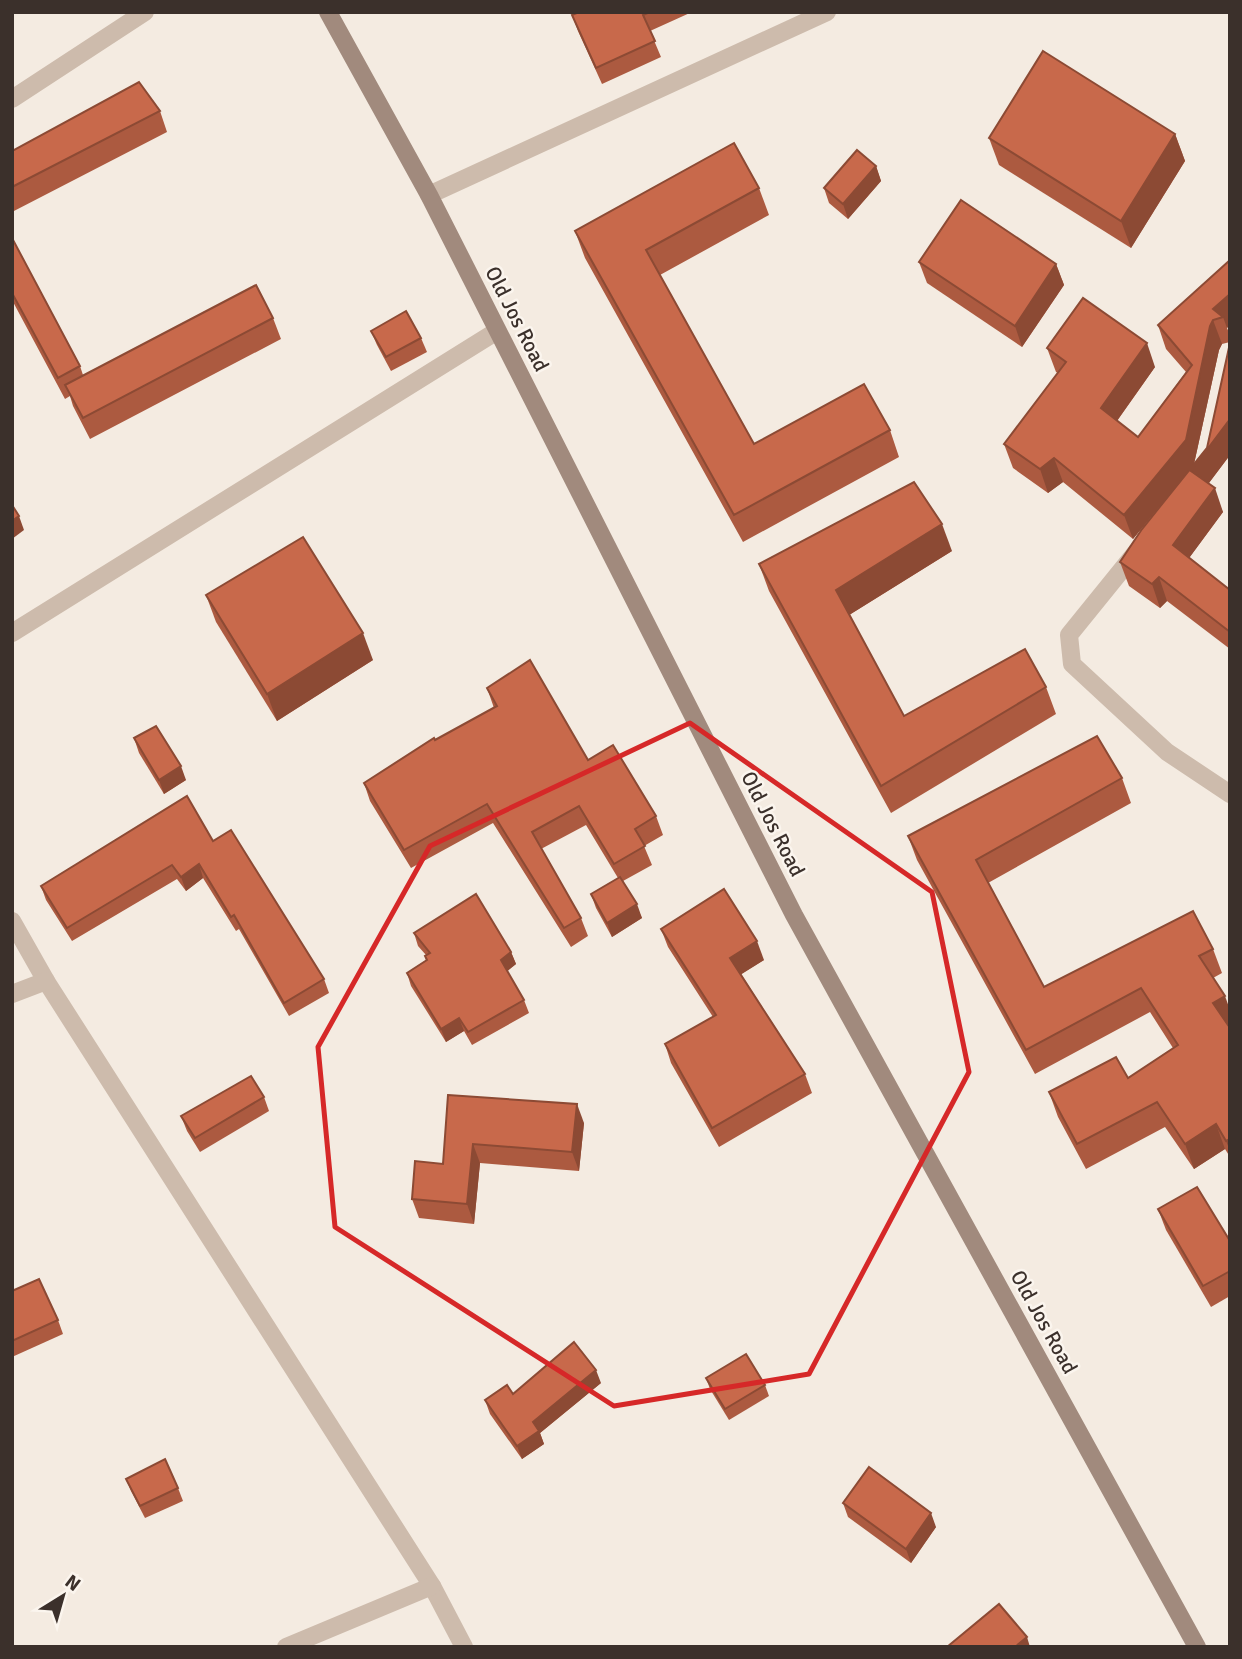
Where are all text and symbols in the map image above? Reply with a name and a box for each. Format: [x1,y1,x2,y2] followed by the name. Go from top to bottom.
[479,262,555,376] street label: Old Jos Road
[735,767,811,881] street label: Old Jos Road
[1005,1266,1083,1378] street label: Old Jos Road
[28,1561,98,1631] north arrow
[60,1570,85,1597] text: N

